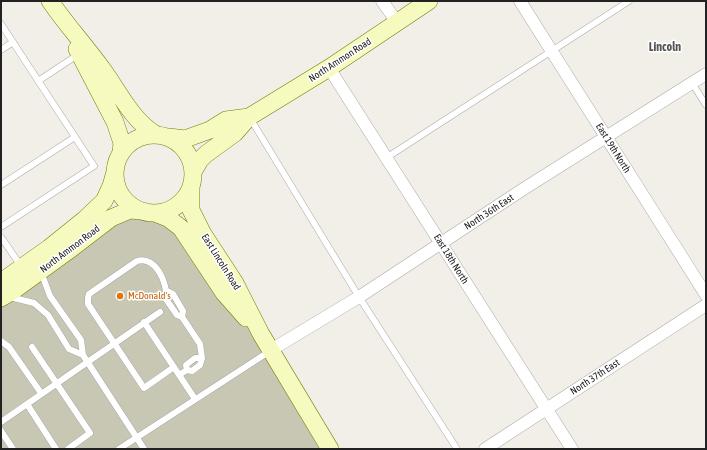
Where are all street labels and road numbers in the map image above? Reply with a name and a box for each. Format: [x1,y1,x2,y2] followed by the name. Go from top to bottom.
[307,35,373,85] street label: North Ammon Road
[593,121,633,175] street label: East 19th North
[462,192,516,232] street label: North 36th East
[38,223,102,275] street label: North Ammon Road
[199,232,243,292] street label: East Lincoln Road
[431,232,471,286] street label: East 18th North
[568,357,622,397] street label: North 37th East

